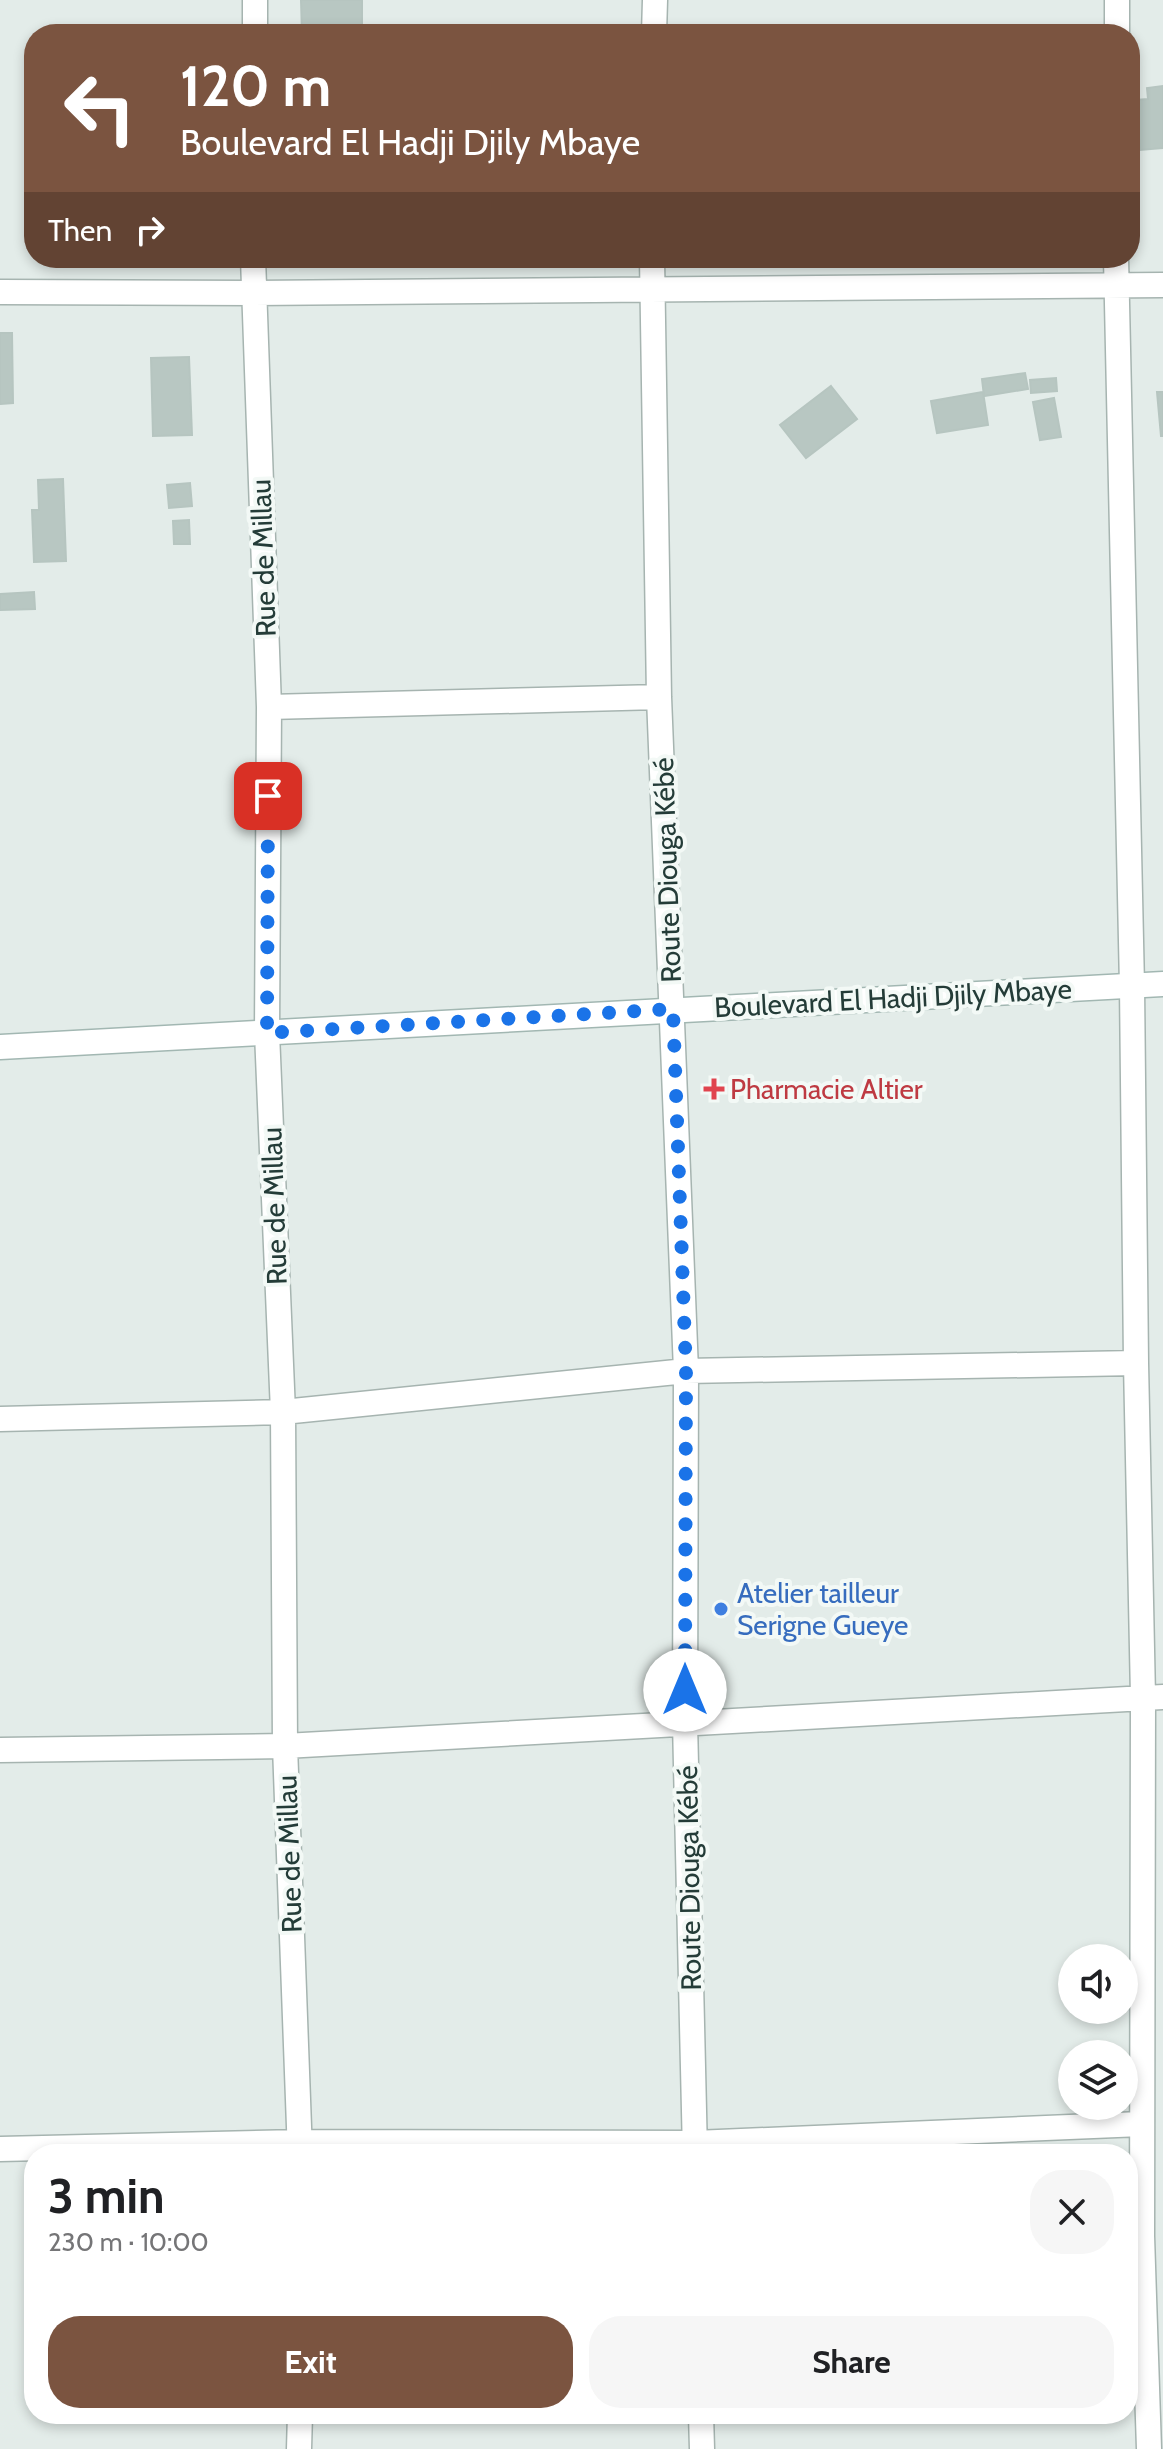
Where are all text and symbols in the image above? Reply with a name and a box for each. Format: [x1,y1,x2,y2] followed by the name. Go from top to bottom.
[180,52,331,120] text: 120 m
[48,56,152,160] icon: left
[180,120,640,164] text: Boulevard El Hadji Djily Mbaye
[128,208,172,252] icon: right
[48,212,112,249] text: Then
[243,479,283,637] street label: Rue de Millau
[646,757,688,983] street label: Route Diouga Kébé
[234,762,302,830] pin
[246,774,290,818] icon: arrive
[713,972,1073,1024] street label: Boulevard El Hadji Djily Mbaye
[730,1072,923,1106] place label: Pharmacie Altier
[705,1080,723,1098] marker: Pharmacie Altier
[254,1127,294,1285] street label: Rue de Millau
[737,1576,908,1642] place label: Atelier tailleur Serigne Gueye
[712,1600,730,1618] marker: Atelier tailleur Serigne Gueye
[643,1648,727,1732] position arrow
[670,1765,708,1991] street label: Route Diouga Kébé
[269,1775,309,1933] street label: Rue de Millau
[1058,1944,1138,2120] map controls
[1058,1944,1138,2024] button: sound
[1058,2040,1138,2120] button: layers
[48,2167,164,2225] text: 3 min
[1030,2170,1114,2254] button: close
[48,2226,209,2258] text: 230 m · 10:00
[48,2316,573,2408] button: Exit
[589,2316,1114,2408] button: Share

